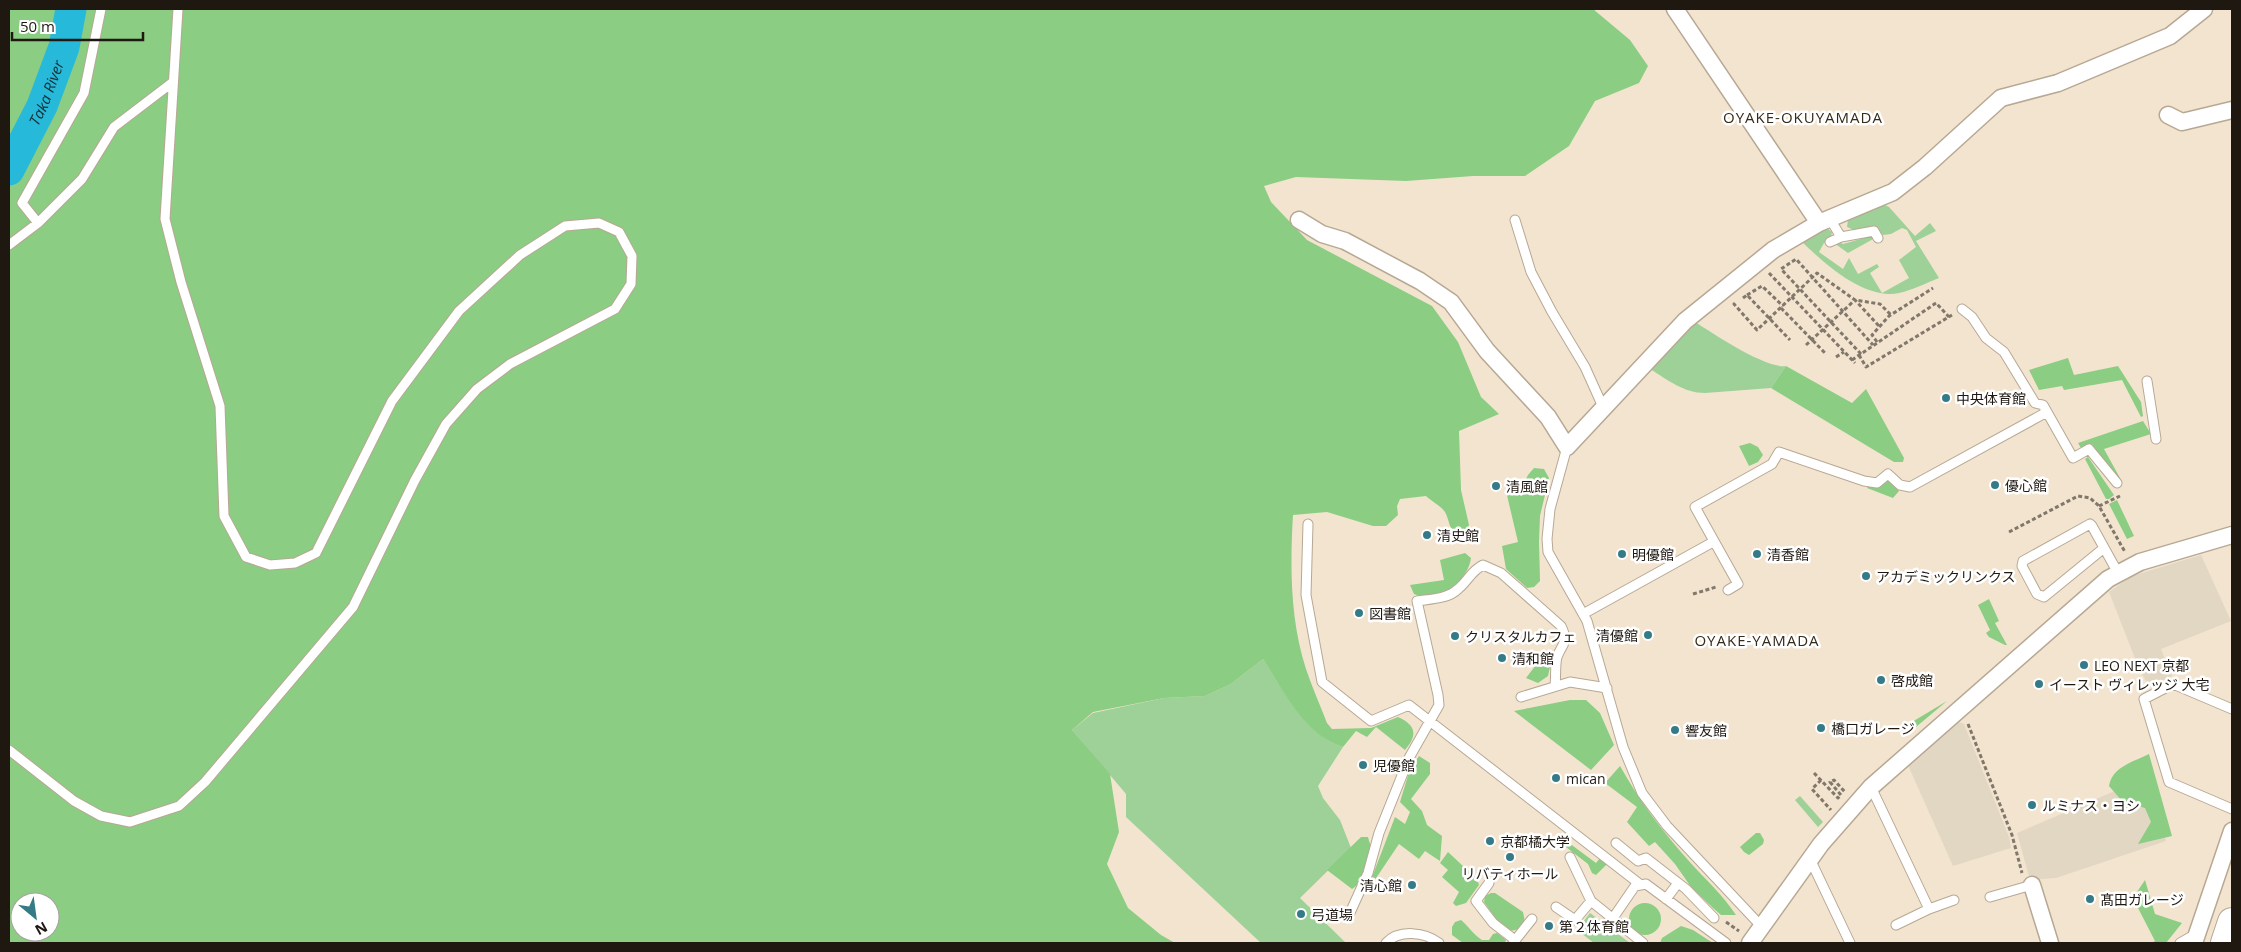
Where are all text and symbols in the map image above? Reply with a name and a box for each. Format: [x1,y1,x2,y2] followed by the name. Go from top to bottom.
[12,10,144,42] scale bar
[20,16,55,36] text: 50 m
[24,56,69,129] water label: Taka River
[1723,107,1883,127] district label: OYAKE-OKUYAMADA
[1956,389,2026,408] place label: 中央体育館
[1940,392,1952,404] marker: 中央体育館
[2005,476,2047,495] place label: 優心館
[1506,477,1548,496] place label: 清風館
[1989,479,2001,491] marker: 優心館
[1490,480,1502,492] marker: 清風館
[1437,526,1479,545] place label: 清史館
[1421,529,1433,541] marker: 清史館
[1632,545,1674,564] place label: 明優館
[1767,545,1809,564] place label: 清香館
[1616,548,1628,560] marker: 明優館
[1751,548,1763,560] marker: 清香館
[1876,567,2016,586] place label: アカデミックリンクス
[1860,570,1872,582] marker: アカデミックリンクス
[1369,604,1411,623] place label: 図書館
[1353,607,1365,619] marker: 図書館
[1596,626,1638,645] place label: 清優館
[1465,627,1577,646] place label: クリスタルカフェ
[1642,629,1654,641] marker: 清優館
[1449,630,1461,642] marker: クリスタルカフェ
[1694,630,1820,650] district label: OYAKE-YAMADA
[1512,649,1554,668] place label: 清和館
[1496,652,1508,664] marker: 清和館
[2094,656,2189,675] place label: LEO NEXT 京都
[2078,659,2090,671] marker: LEO NEXT 京都
[1891,671,1933,690] place label: 啓成館
[1875,674,1887,686] marker: 啓成館
[2049,675,2210,694] place label: イースト ヴィレッジ 大宅
[2033,678,2045,690] marker: イースト ヴィレッジ 大宅
[1831,719,1915,738] place label: 橋口ガレージ
[1685,721,1727,740] place label: 響友館
[1815,722,1827,734] marker: 橋口ガレージ
[1669,724,1681,736] marker: 響友館
[1373,756,1415,775] place label: 児優館
[1357,759,1369,771] marker: 児優館
[1566,769,1606,788] place label: mican
[1550,772,1562,784] marker: mican
[2042,796,2140,815] place label: ルミナス・ヨシ
[2026,799,2038,811] marker: ルミナス・ヨシ
[1500,832,1570,851] place label: 京都橘大学
[1484,835,1496,847] marker: 京都橘大学
[1504,851,1516,863] marker: リバティホール
[1461,864,1559,883] place label: リバティホール
[1360,876,1402,895] place label: 清心館
[1406,879,1418,891] marker: 清心館
[2100,890,2184,909] place label: 髙田ガレージ
[10,892,60,942] north arrow
[2084,893,2096,905] marker: 髙田ガレージ
[1311,905,1353,924] place label: 弓道場
[1295,908,1307,920] marker: 弓道場
[1559,917,1629,936] place label: 第２体育館
[32,918,51,940] text: N
[1543,920,1555,932] marker: 第２体育館

